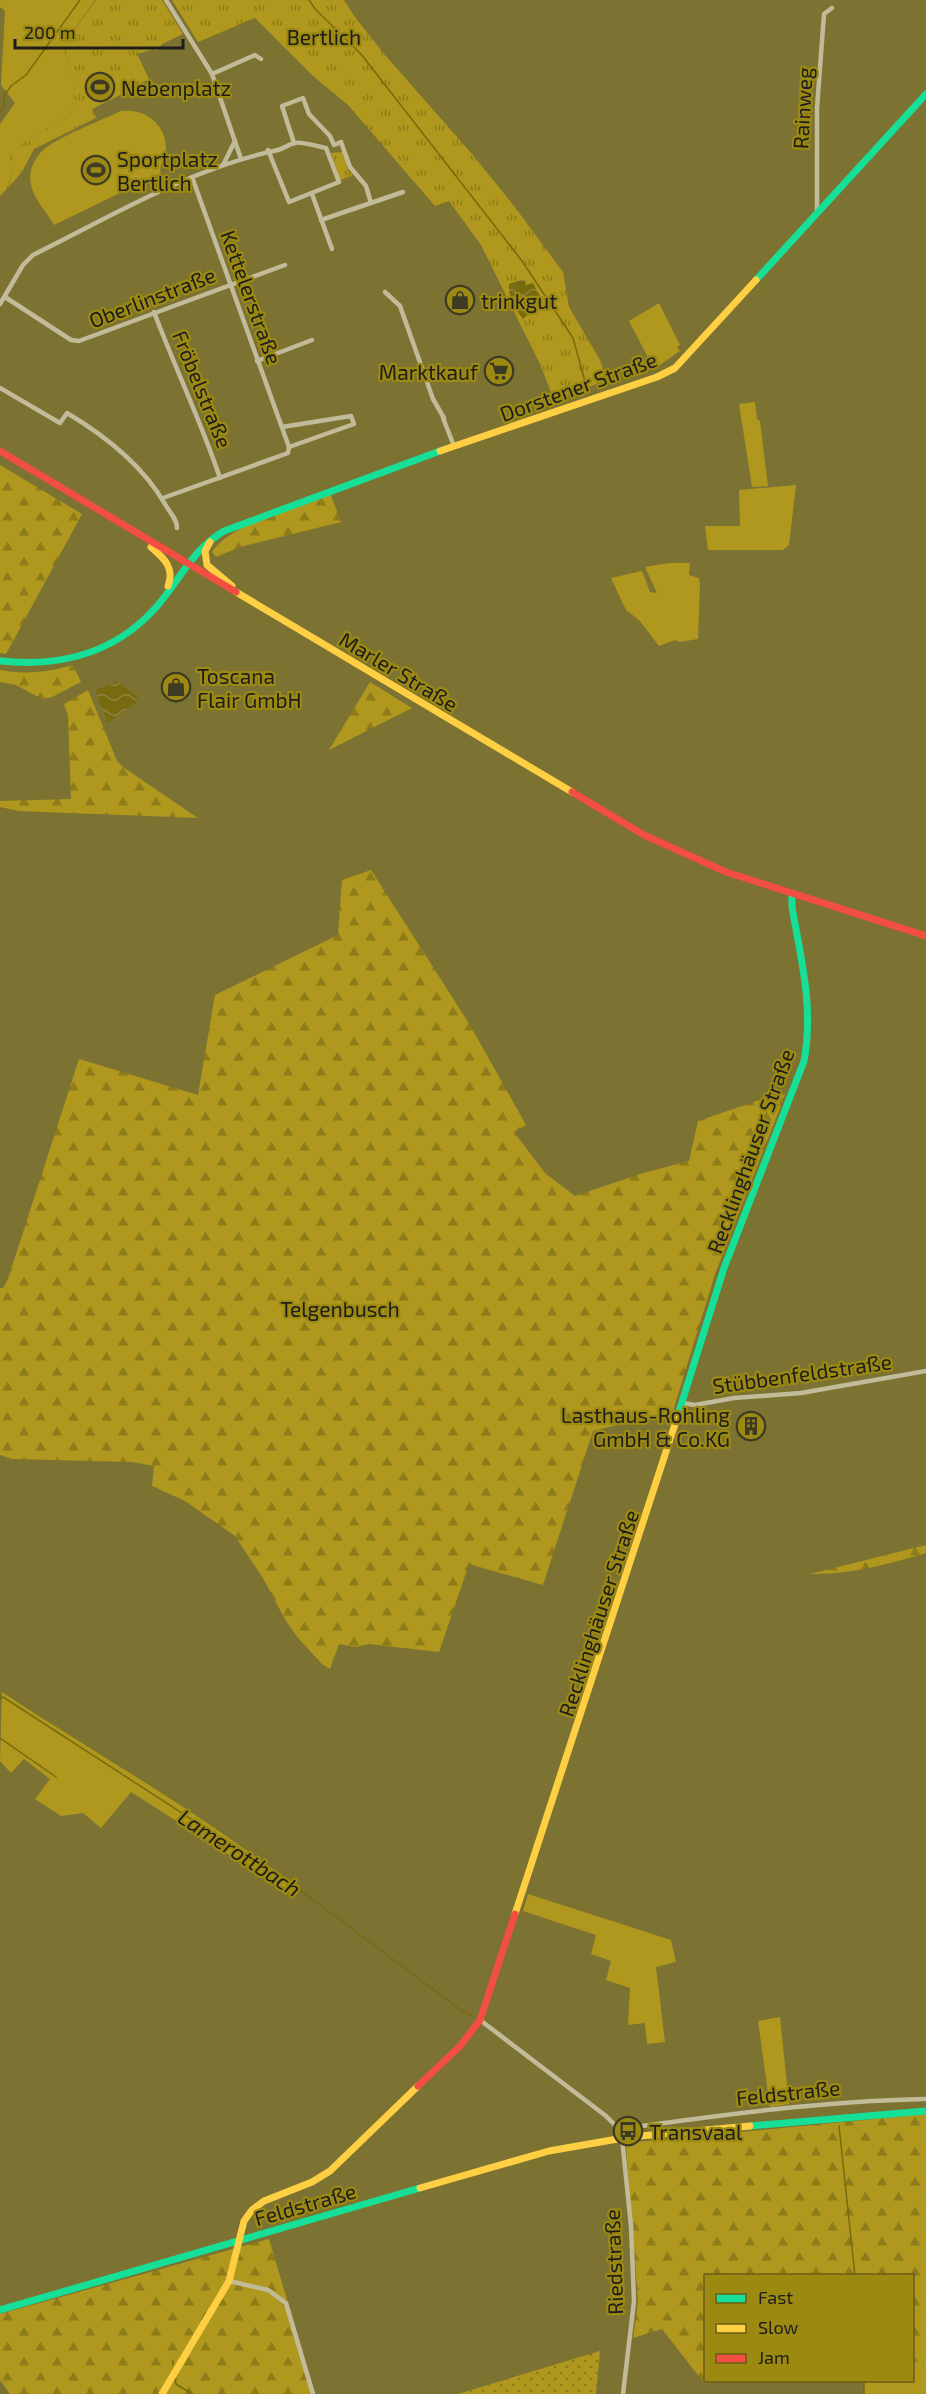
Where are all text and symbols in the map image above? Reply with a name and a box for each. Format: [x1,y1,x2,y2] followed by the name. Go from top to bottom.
[15,12,183,50] scale bar
[24,21,76,43] text: 200 m
[287,24,361,49] park label: Bertlich
[787,66,817,150] street label: Rainweg
[84,71,116,103] sports icon: Nebenplatz
[121,75,231,100] place label: Nebenplatz
[117,146,218,195] place label: Sportplatz Bertlich
[80,154,112,186] sports icon: Sportplatz Bertlich
[216,227,288,367] street label: Kettelerstraße
[85,261,219,333] street label: Oberlinstraße
[444,284,476,316] shop icon: trinkgut
[481,288,557,313] place label: trinkgut
[168,327,238,451] street label: Fröbelstraße
[496,346,660,426] street label: Dorstener Straße
[483,355,515,387] supermarket icon: Marktkauf
[379,359,479,384] place label: Marktkauf
[335,626,463,716] street label: Marler Straße
[197,663,302,712] place label: Toscana Flair GmbH
[160,671,192,703] shop icon: Toscana Flair GmbH
[701,1045,799,1257] street label: Recklinghäuser Straße
[280,1296,400,1321] park label: Telgenbusch
[711,1348,893,1398] street label: Stübbenfeldstraße
[561,1402,730,1451] place label: Lasthaus-Rohling GmbH & Co.KG
[735,1410,767,1442] building icon: Lasthaus-Rohling GmbH & Co.KG
[553,1506,643,1720] street label: Recklinghäuser Straße
[174,1803,306,1901] water label: Lamerottbach
[735,2074,841,2110] street label: Feldstraße
[612,2115,644,2147] bus stop icon: Transvaal
[649,2119,743,2144] place label: Transvaal
[251,2178,359,2230] street label: Feldstraße
[599,2209,627,2315] street label: Riedstraße
[704,2274,914,2382] legend
[758,2286,793,2308] text: Fast
[758,2316,799,2338] text: Slow
[758,2346,790,2368] text: Jam

